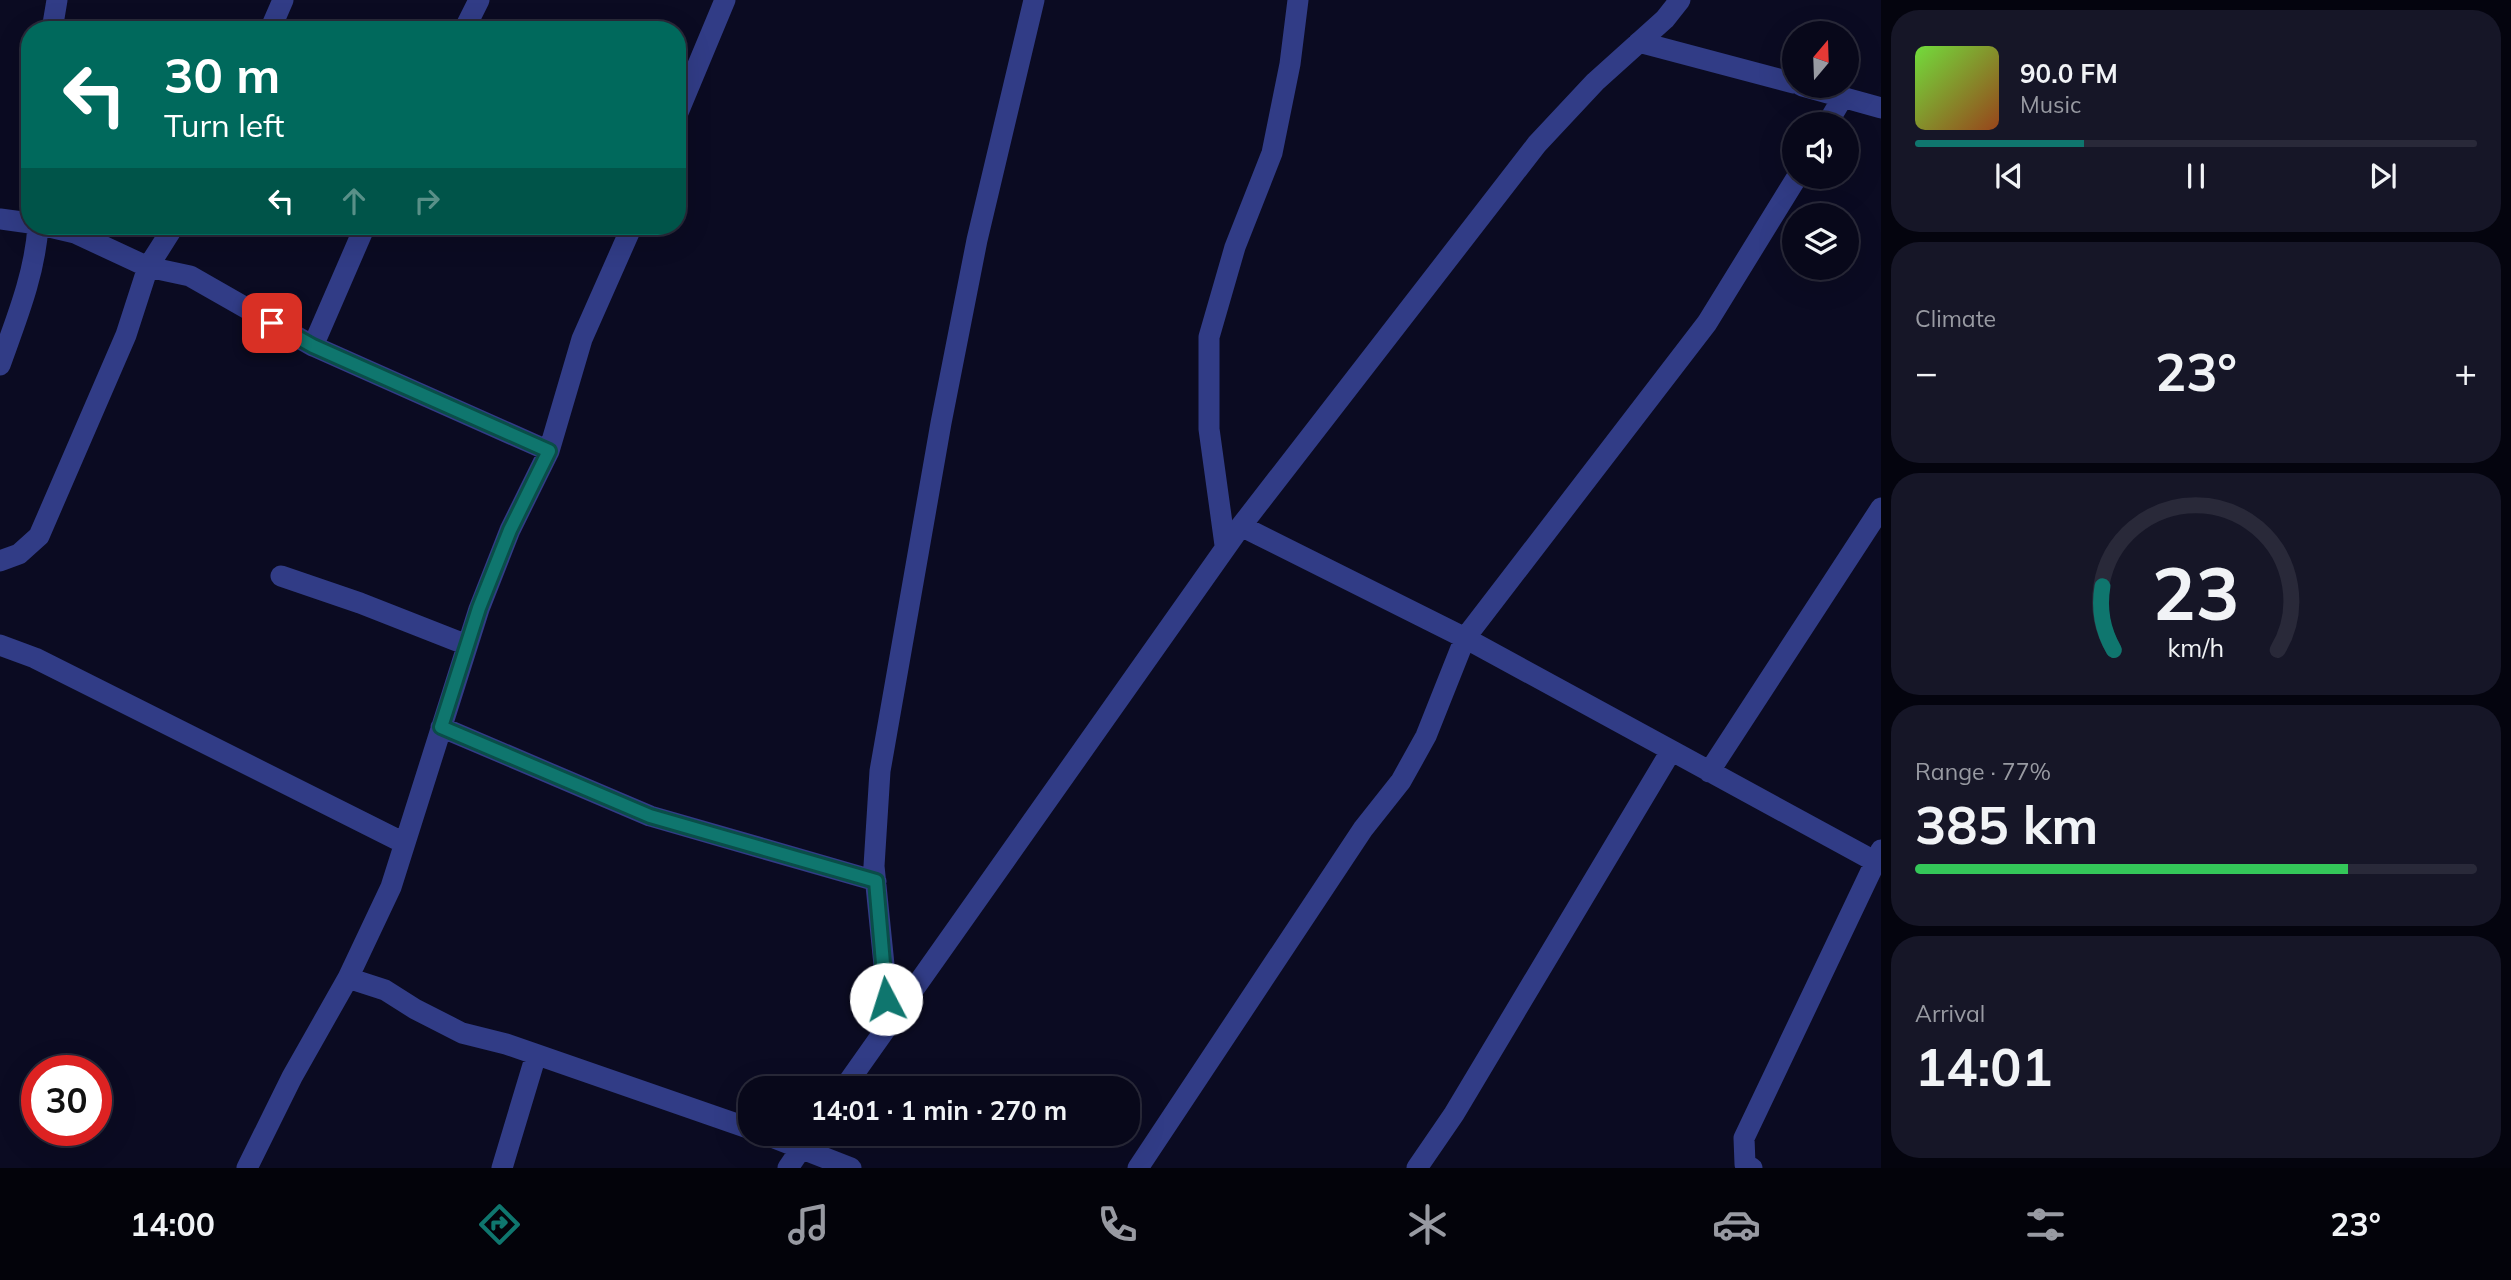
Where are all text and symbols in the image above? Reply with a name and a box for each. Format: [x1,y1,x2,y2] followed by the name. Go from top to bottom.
[1782,21,1858,98] north arrow
[1782,21,1859,280] map controls
[164,44,280,105] text: 30 m
[49,49,140,140] icon: left
[2020,57,2118,90] text: 90.0 FM
[2020,90,2081,119] text: Music
[164,105,284,145] text: Turn left
[1782,112,1859,189] button: sound
[1990,157,2028,195] icon: previous
[2177,157,2215,195] icon: pause
[2364,157,2402,195] icon: next
[262,182,300,220] icon: left
[335,182,373,220] icon: ahead
[408,182,446,220] icon: right
[1782,203,1859,280] button: layers
[242,293,302,353] pin
[253,304,291,342] icon: arrive
[1915,304,1996,333] text: Climate
[2155,339,2237,404] text: 23°
[1915,348,1938,396] text: −
[2454,348,2477,396] text: +
[2152,547,2240,638] text: 23
[2168,632,2224,663] text: km/h
[1915,757,2051,786] text: Range · 77%
[1915,792,2098,857] text: 385 km
[849,962,923,1036] position arrow
[1915,999,1985,1028] text: Arrival
[1915,1034,2053,1099] text: 14:01
[21,1055,112,1146] speed limit sign: 30
[811,1094,1067,1127] text: 14:01 · 1 min · 270 m
[475,1200,524,1249] icon: directions
[784,1200,833,1249] icon: music
[1093,1200,1142,1249] icon: phone
[1403,1200,1452,1249] icon: climate
[1712,1200,1761,1249] icon: car
[2021,1200,2070,1249] icon: filters
[130,1204,215,1244] text: 14:00
[2330,1204,2381,1244] text: 23°

